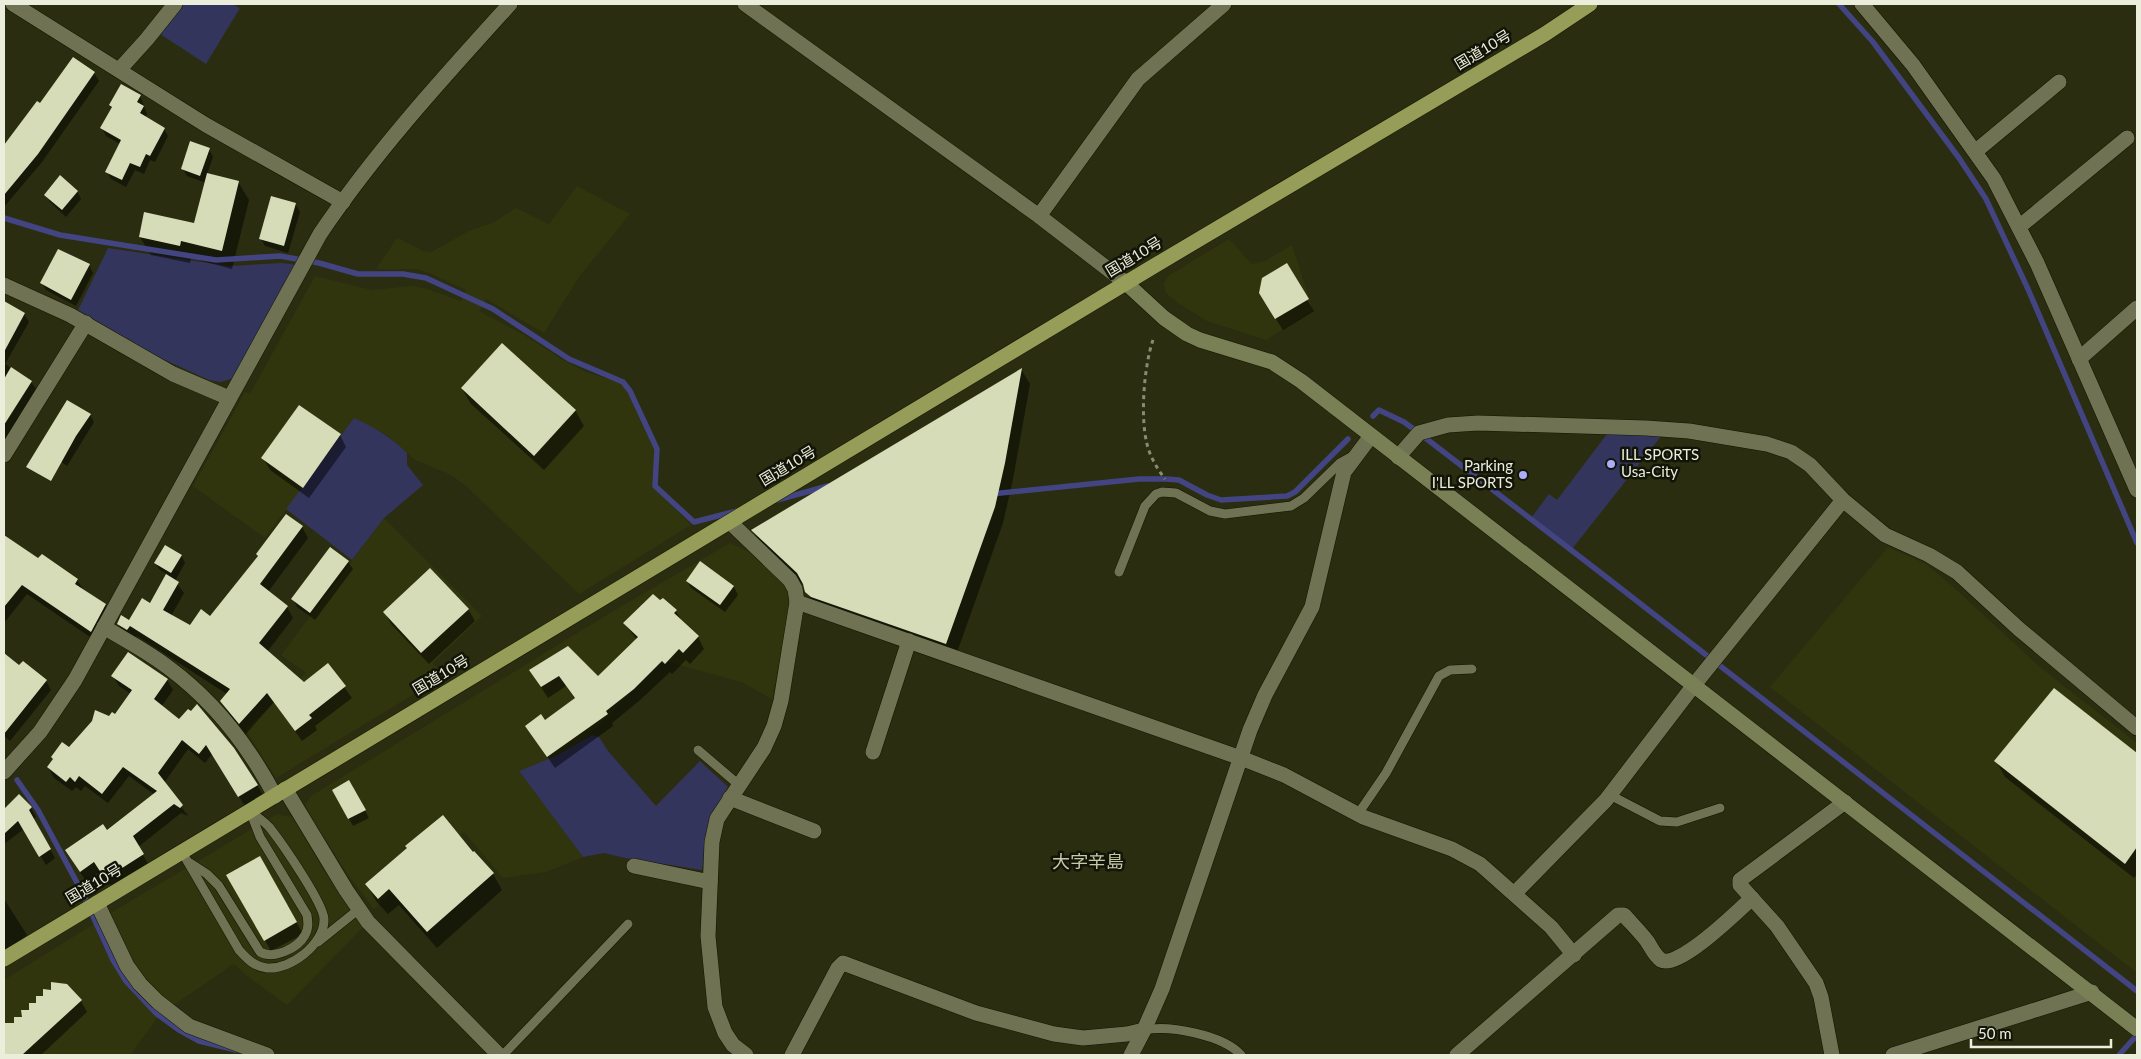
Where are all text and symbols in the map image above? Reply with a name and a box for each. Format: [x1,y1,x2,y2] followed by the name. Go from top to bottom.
[1451,25,1514,73] street label: 国道10号
[1102,232,1165,280] street label: 国道10号
[756,441,819,489] street label: 国道10号
[1621,445,1699,480] place label: ILL SPORTS Usa-City
[1432,456,1513,491] place label: Parking I'LL SPORTS
[1605,458,1617,470] marker: ILL SPORTS Usa-City
[1517,469,1529,481] marker: Parking I'LL SPORTS
[409,650,472,698] street label: 国道10号
[1052,850,1124,872] district label: 大字辛島
[62,859,125,907] street label: 国道10号
[1971,1016,2111,1048] scale bar
[1978,1024,2012,1042] text: 50 m

